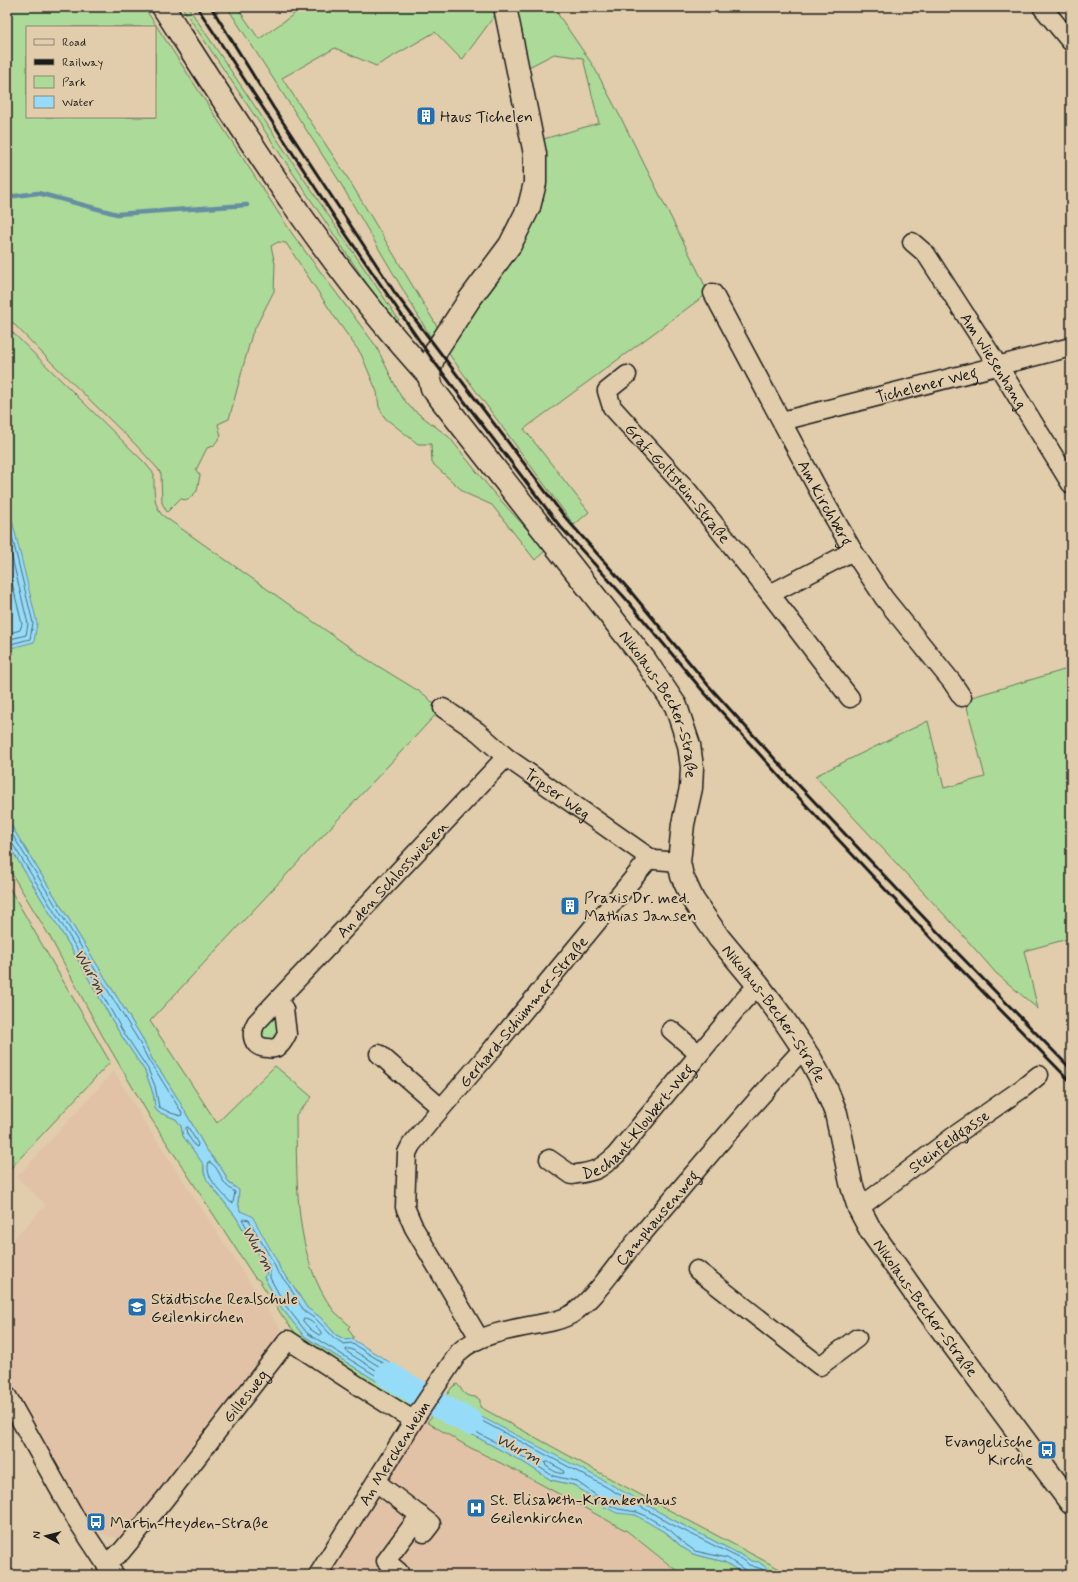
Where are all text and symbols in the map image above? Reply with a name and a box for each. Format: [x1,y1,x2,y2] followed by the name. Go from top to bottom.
[26,26,156,118] legend
[62,35,86,51] text: Road
[62,55,104,71] text: Railway
[62,75,86,91] text: Park
[62,95,94,111] text: Water
[415,105,437,127] building icon: Haus Tichelen
[440,107,533,128] place label: Haus Tichelen
[955,309,1031,413] street label: Am Wiesenhang
[874,362,980,409] street label: Tichelener Weg
[620,419,735,548] street label: Graf-Goltstein-Straße
[792,457,857,551] street label: Am Kirchberg
[614,627,701,779] street label: Nikolaus-Becker-Straße
[520,764,594,825] street label: Tripser Weg
[332,816,454,943] street label: An den Schlosswiesen
[584,888,696,927] place label: Praxis Dr. med. Mathias Jansen
[559,895,581,917] building icon: Praxis Dr. med. Mathias Jansen
[455,932,593,1092] street label: Gerhard-Schümmer-Straße
[717,941,830,1087] street label: Nikolaus-Becker-Straße
[68,945,112,998] water label: Wurm
[580,1060,700,1185] street label: Dechant-Kloubert-Weg
[905,1105,994,1179] street label: Steinfeldgasse
[611,1166,705,1271] street label: Camphausenweg
[236,1222,280,1275] water label: Wurm
[868,1235,982,1382] street label: Nikolaus-Becker-Straße
[151,1289,298,1328] place label: Städtische Realschule Geilenkirchen
[126,1296,148,1318] school or university icon: Städtische Realschule Geilenkirchen
[219,1365,274,1428] street label: Gillesweg
[355,1397,436,1510] street label: An Merckenheim
[492,1428,545,1470] water label: Wurm
[944,1432,1033,1471] place label: Evangelische Kirche
[1036,1439,1058,1461] bus stop icon: Evangelische Kirche
[490,1490,677,1529] place label: St. Elisabeth-Krankenhaus Geilenkirchen
[465,1497,487,1519] hospital icon: St. Elisabeth-Krankenhaus Geilenkirchen
[85,1511,107,1533] bus stop icon: Martin-Heyden-Straße
[110,1513,269,1534] place label: Martin-Heyden-Straße
[26,1516,66,1556] north arrow
[30,1530,44,1539] text: N

